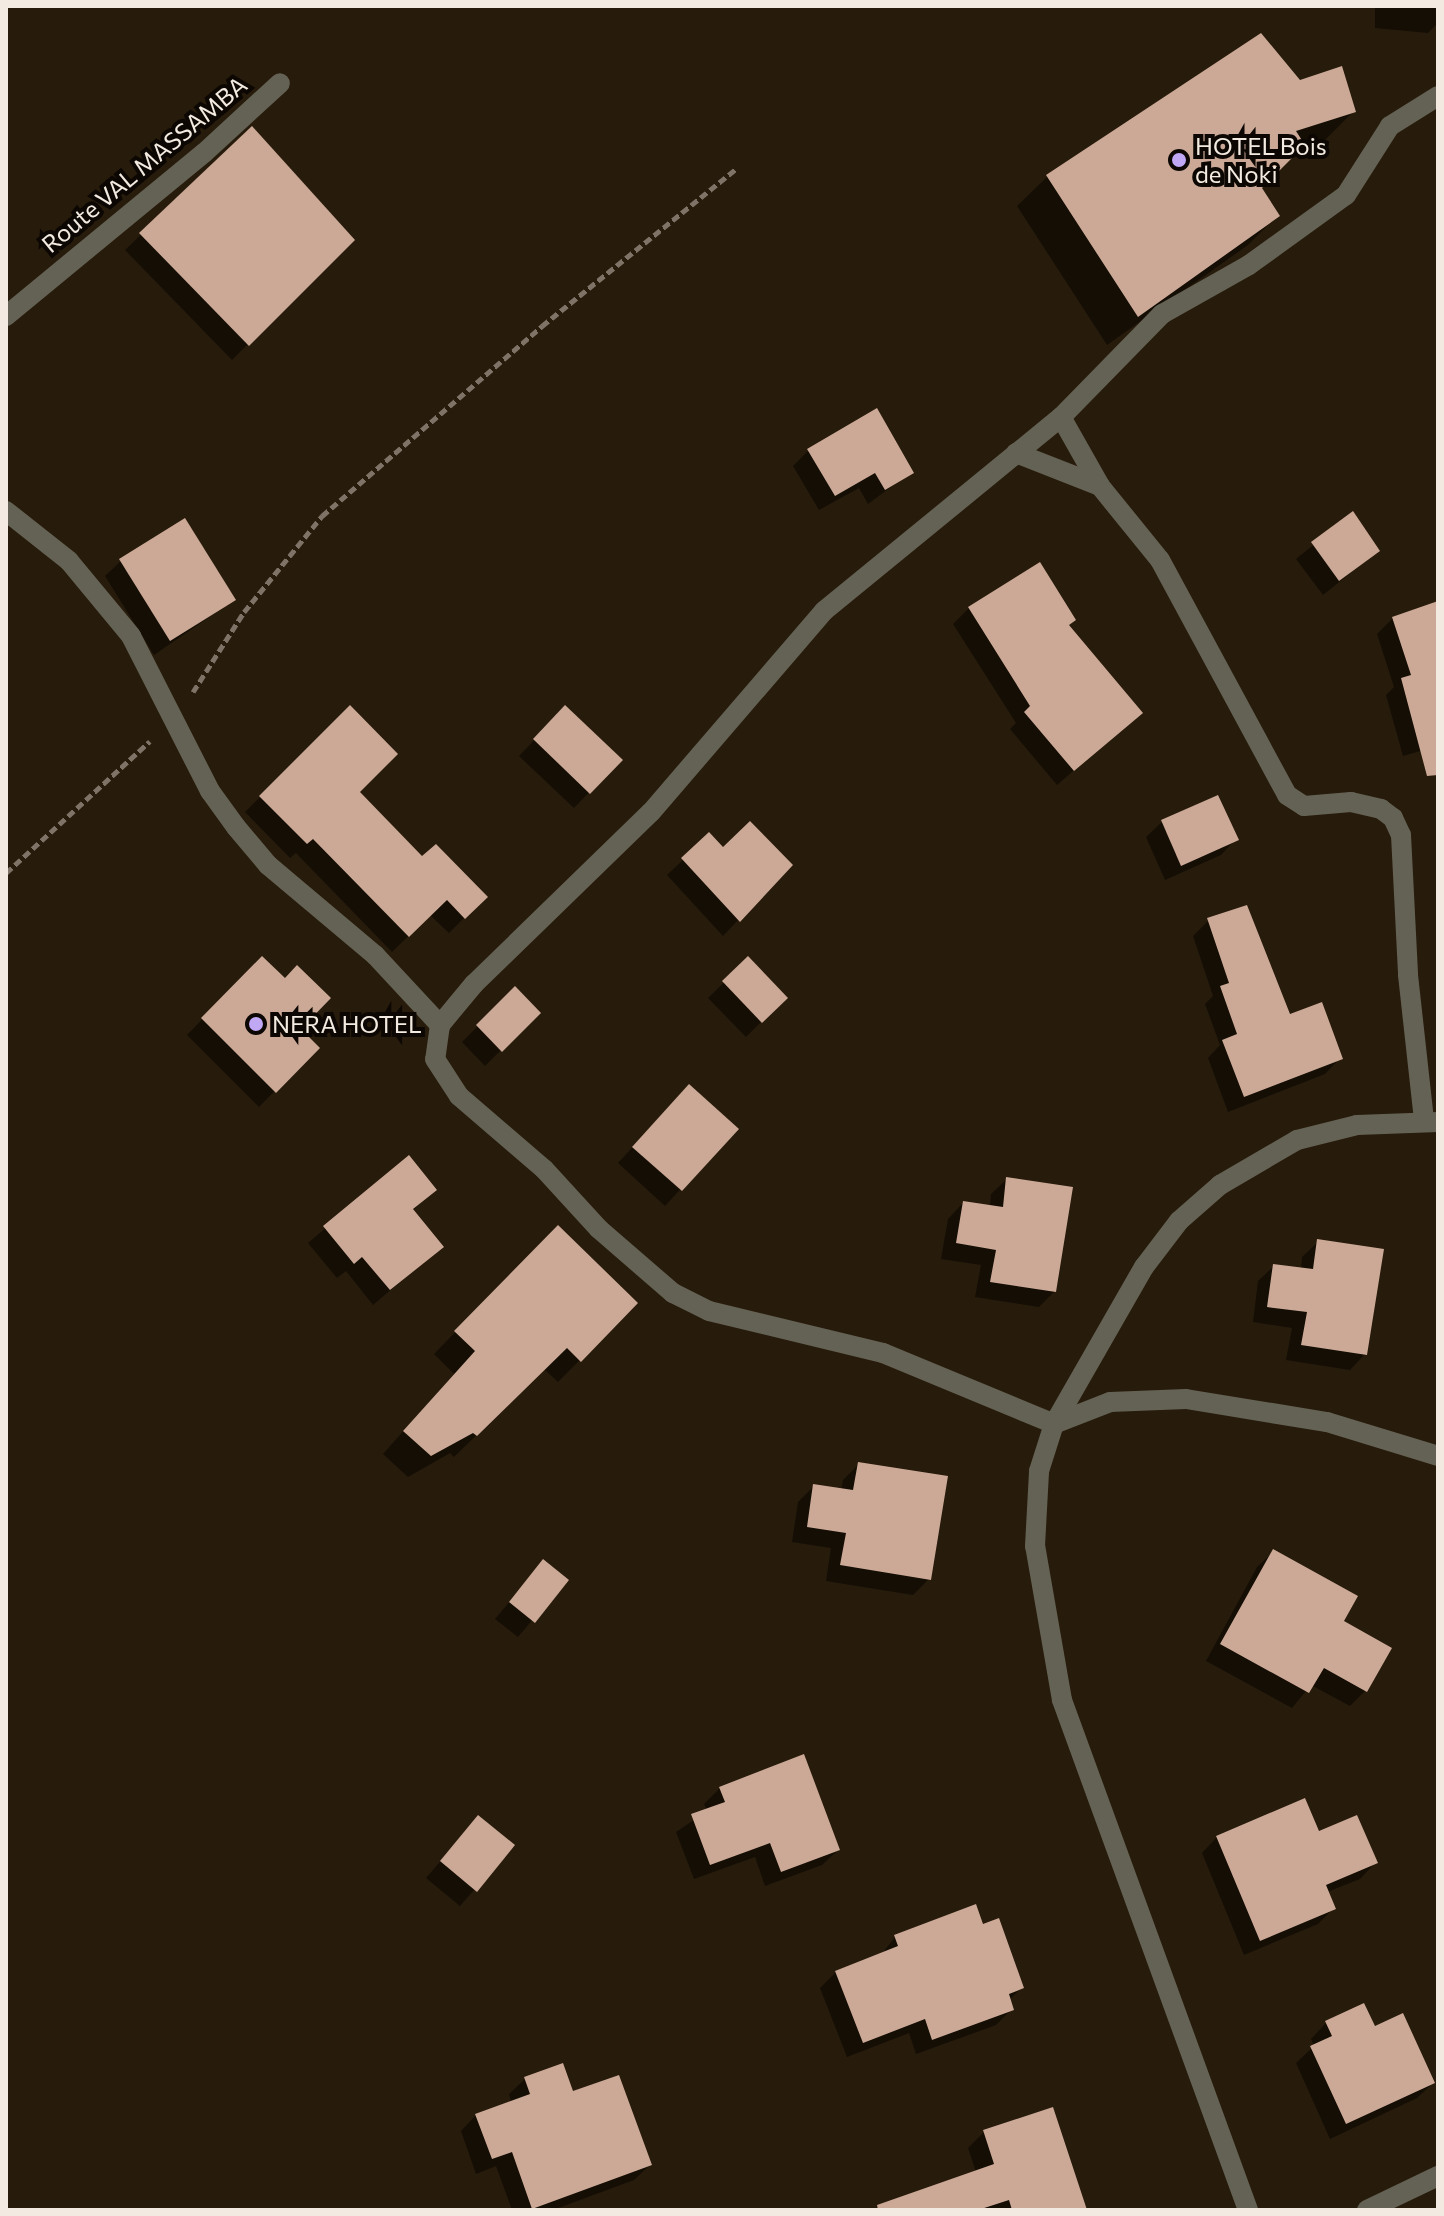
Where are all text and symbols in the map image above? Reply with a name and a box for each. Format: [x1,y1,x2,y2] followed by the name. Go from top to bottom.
[36,70,252,258] street label: Route VAL MASSAMBA
[1195,132,1327,188] place label: HOTEL Bois de Noki
[1170,151,1188,169] marker: HOTEL Bois de Noki
[272,1010,422,1038] place label: NERA HOTEL
[247,1015,265,1033] marker: NERA HOTEL

